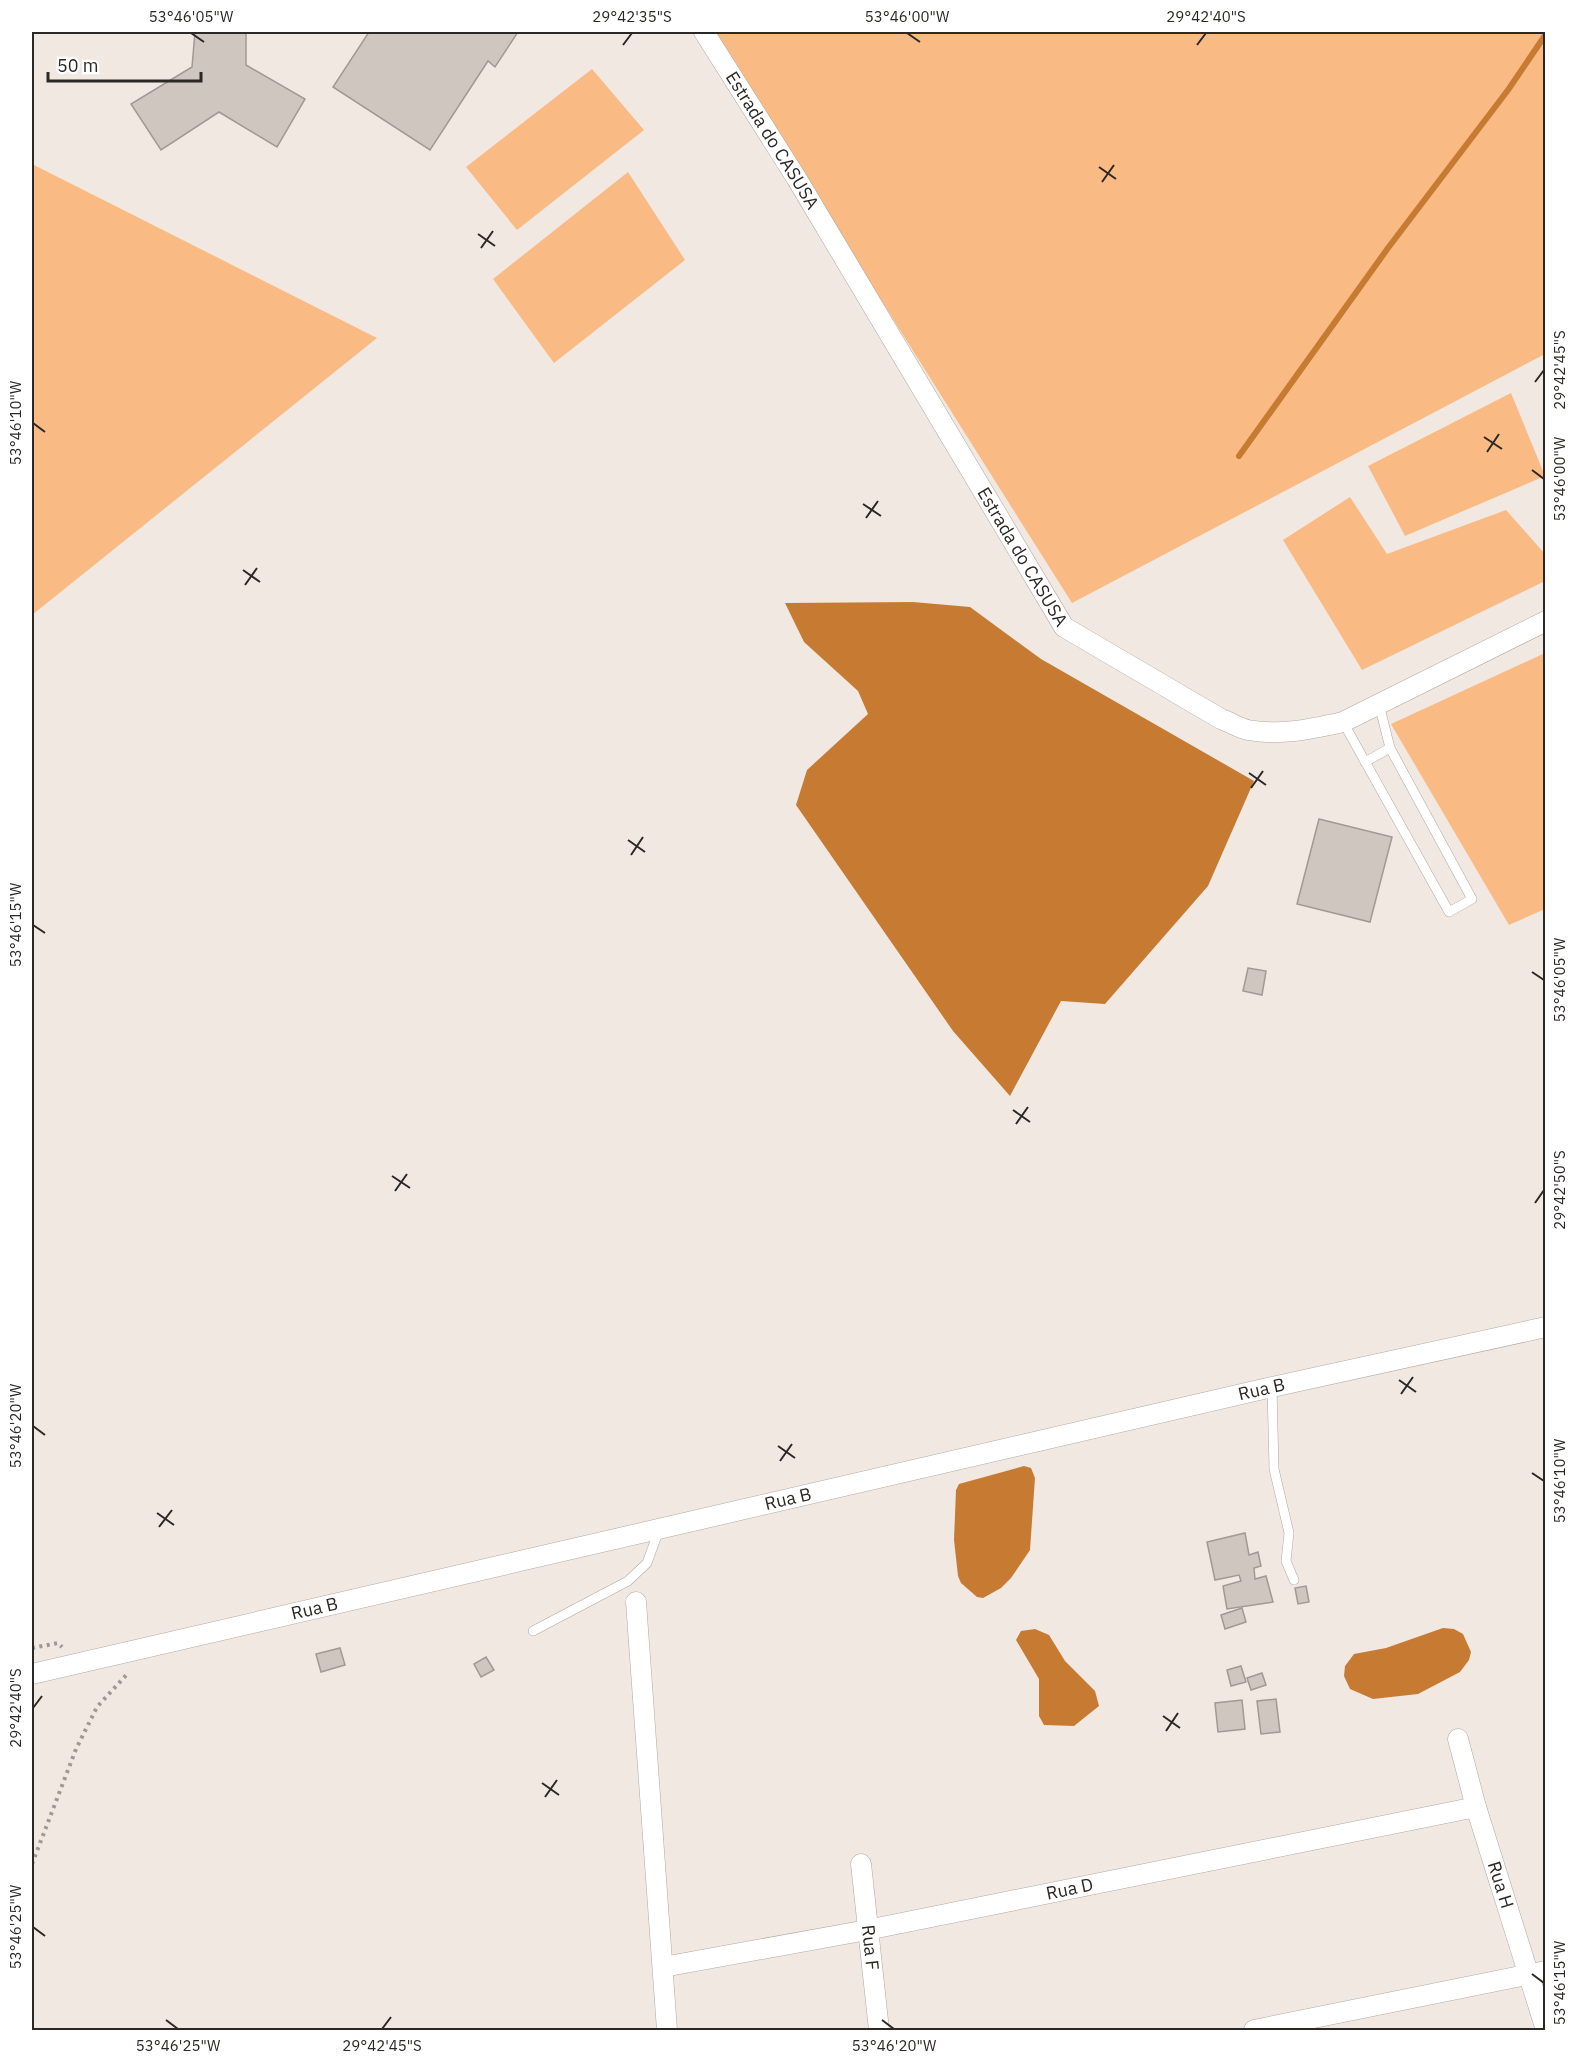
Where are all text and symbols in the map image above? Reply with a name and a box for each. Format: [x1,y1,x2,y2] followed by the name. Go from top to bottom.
[149,7,234,26] text: 53°46'05"W
[592,7,672,26] text: 29°42'35"S
[865,7,950,26] text: 53°46'00"W
[1166,7,1246,26] text: 29°42'40"S
[48,45,201,83] scale bar
[57,54,99,77] text: 50 m
[721,67,825,213] street label: Estrada do CASUSA
[1550,330,1569,410] text: 29°42'45"S
[6,380,25,465] text: 53°46'10"W
[1550,436,1569,521] text: 53°46'00"W
[972,483,1073,631] street label: Estrada do CASUSA
[6,882,25,967] text: 53°46'15"W
[1550,937,1569,1022] text: 53°46'05"W
[1550,1150,1569,1230] text: 29°42'50"S
[1236,1373,1287,1405] street label: Rua B
[6,1383,25,1468] text: 53°46'20"W
[1550,1438,1569,1523] text: 53°46'10"W
[762,1482,814,1515] street label: Rua B
[289,1592,340,1625] street label: Rua B
[6,1668,25,1748] text: 29°42'40"S
[1483,1858,1519,1911] street label: Rua H
[1044,1873,1095,1905] street label: Rua D
[6,1884,25,1969] text: 53°46'25"W
[857,1923,884,1971] street label: Rua F
[1550,1940,1569,2025] text: 53°46'15"W
[136,2036,221,2055] text: 53°46'25"W
[342,2036,422,2055] text: 29°42'45"S
[852,2036,937,2055] text: 53°46'20"W

